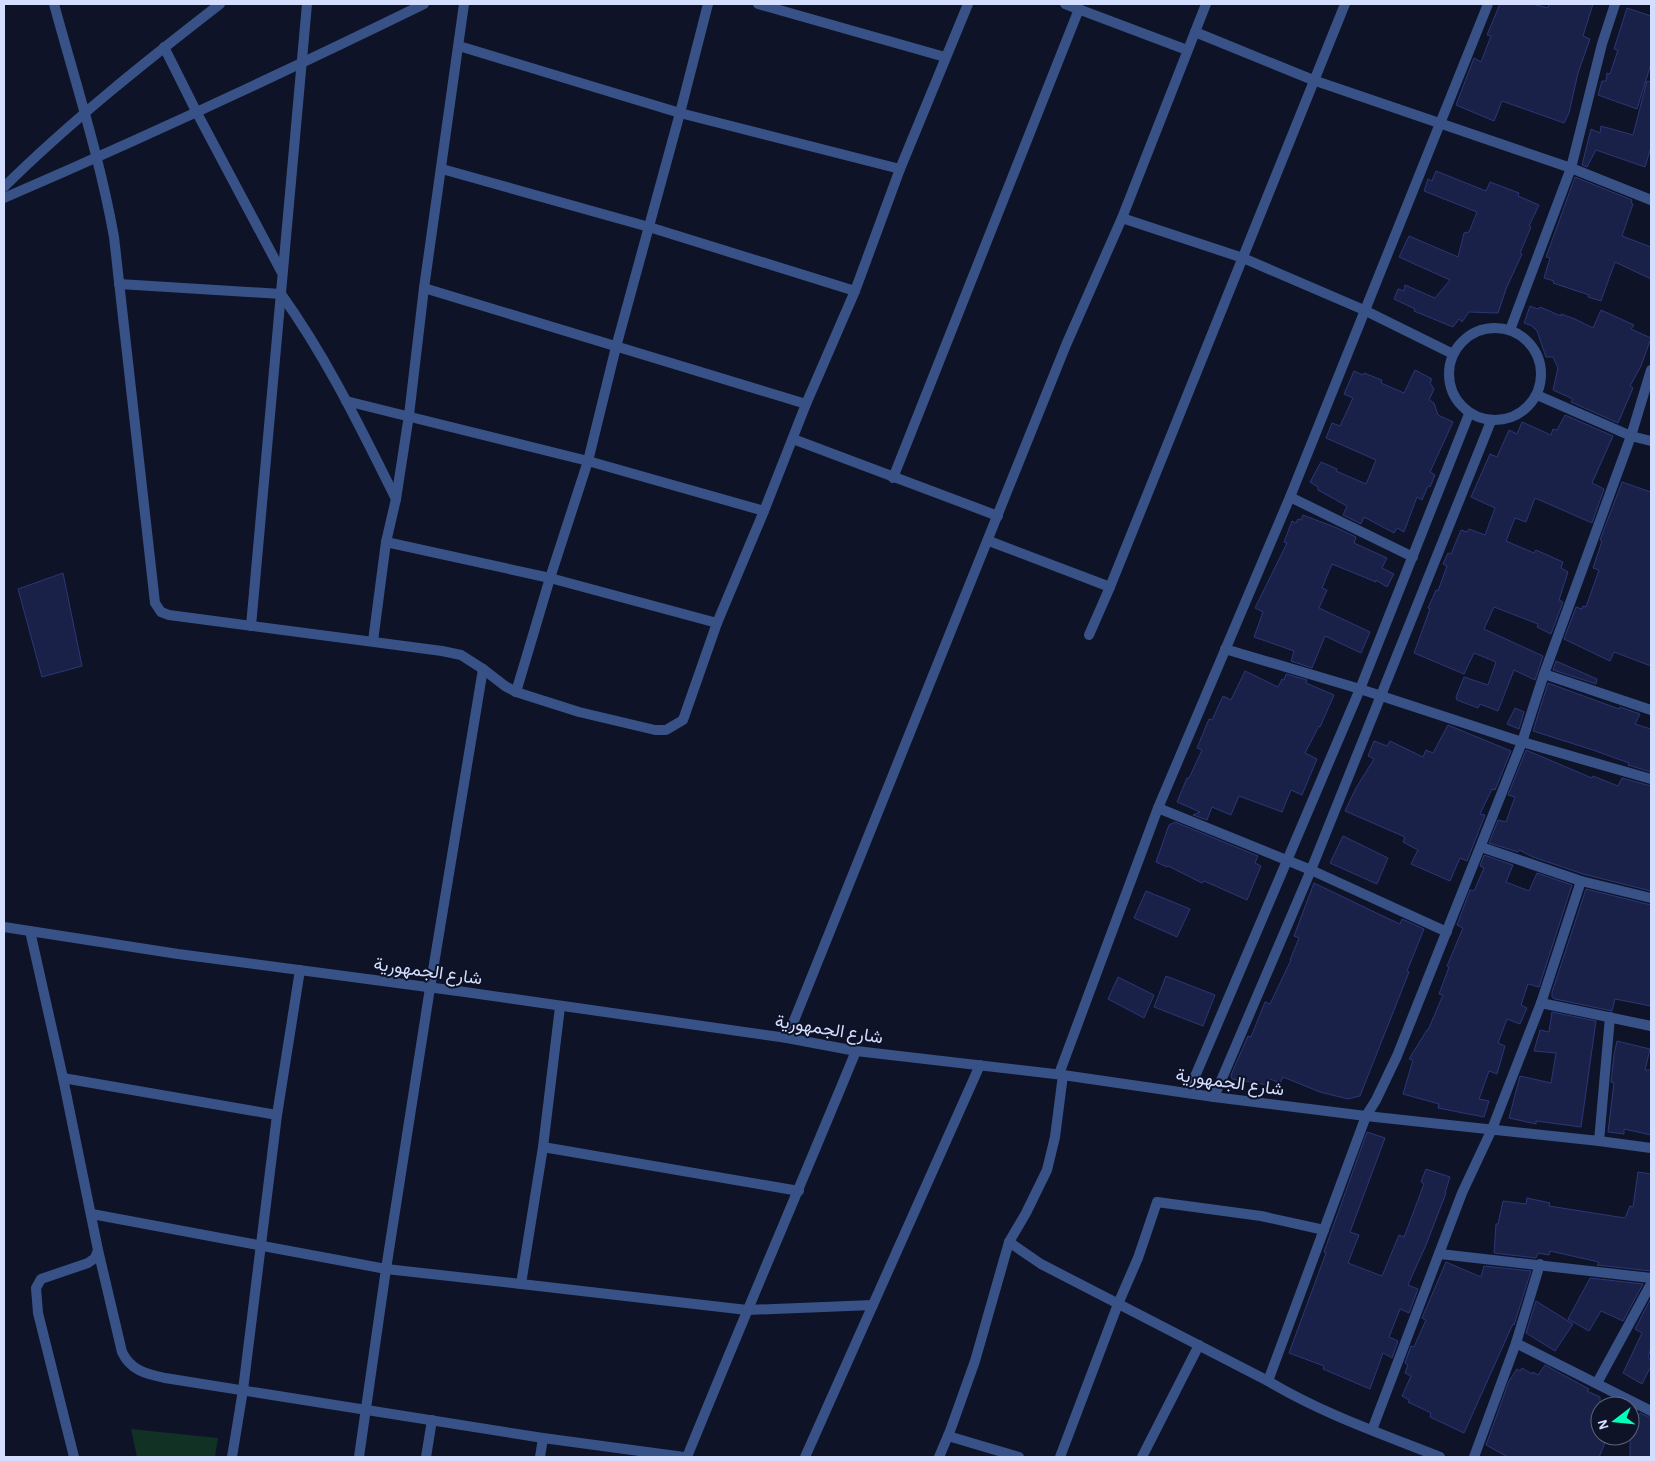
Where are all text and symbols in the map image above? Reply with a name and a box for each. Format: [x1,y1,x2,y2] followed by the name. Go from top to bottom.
[372,955,483,990] street label: شارع الجمهورية
[773,1013,884,1049] street label: شارع الجمهورية
[1174,1066,1285,1101] street label: شارع الجمهورية
[1590,1396,1640,1446] north arrow
[1595,1418,1612,1431] text: N

